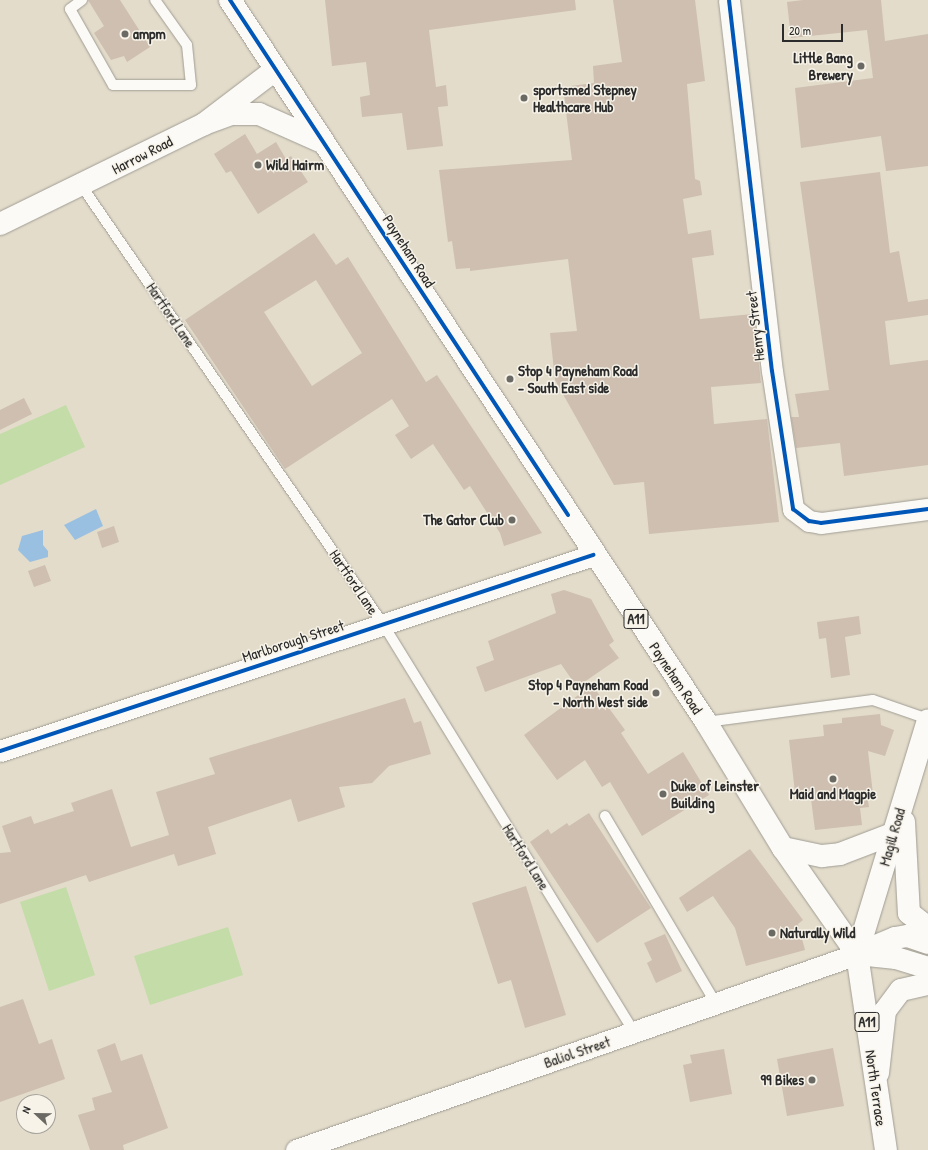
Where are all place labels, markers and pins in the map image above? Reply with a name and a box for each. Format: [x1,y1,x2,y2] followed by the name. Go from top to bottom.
[133,25,166,43] place label: ampm
[120,29,130,39] marker: ampm
[793,48,853,83] place label: Little Bang Brewery
[856,61,866,71] marker: Little Bang Brewery
[533,80,637,115] place label: sportsmed Stepney Healthcare Hub
[518,92,530,104] marker: sportsmed Stepney Healthcare Hub
[266,156,324,174] place label: Wild Hairm
[253,160,263,170] marker: Wild Hairm
[518,361,638,396] place label: Stop 4 Payneham Road - South East side
[505,374,515,384] marker: Stop 4 Payneham Road - South East side
[423,511,504,529] place label: The Gator Club
[507,515,517,525] marker: The Gator Club
[528,675,648,710] place label: Stop 4 Payneham Road - North West side
[651,688,661,698] marker: Stop 4 Payneham Road - North West side
[828,774,838,784] marker: Maid and Magpie
[671,776,759,811] place label: Duke of Leinster Building
[790,785,876,803] place label: Maid and Magpie
[658,789,668,799] marker: Duke of Leinster Building
[780,924,855,942] place label: Naturally Wild
[767,928,777,938] marker: Naturally Wild
[761,1071,804,1089] place label: 99 Bikes
[807,1075,817,1085] marker: 99 Bikes

